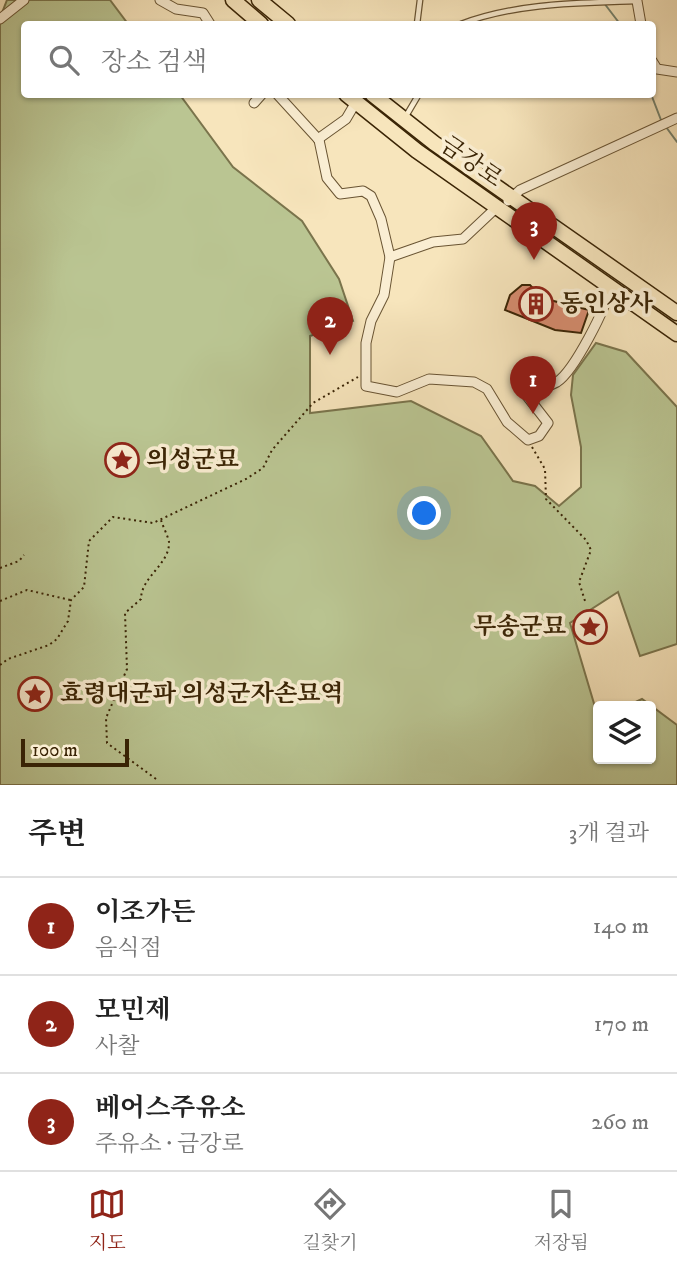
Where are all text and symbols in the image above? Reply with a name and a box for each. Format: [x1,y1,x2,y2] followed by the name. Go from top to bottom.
[21,21,656,98] search box
[45,41,83,79] icon: search
[101,46,207,79] text: 장소 검색
[434,130,508,194] street label: 금강로
[511,202,557,260] pin: 3
[517,285,555,323] building icon: 동인상사
[560,289,654,319] place label: 동인상사
[307,297,353,355] pin: 2
[510,356,556,414] pin: 1
[103,441,141,479] place icon: 의성군묘
[146,445,240,475] place label: 의성군묘
[407,496,441,530] your location
[571,608,609,646] place icon: 무송군묘
[473,612,567,642] place label: 무송군묘
[16,675,54,713] place icon: 효령대군파 의성군자손묘역
[60,679,343,709] place label: 효령대군파 의성군자손묘역
[593,701,656,764] map controls
[593,701,656,764] button: layers
[21,736,130,768] scale bar
[32,739,78,762] text: 100 m
[28,816,86,853] text: 주변
[569,819,649,848] text: 3개 결과
[95,896,195,929] text: 이조가든
[47,912,55,941] text: 1
[593,912,649,941] text: 140 m
[95,934,162,963] text: 음식점
[95,994,170,1027] text: 모민제
[45,1010,57,1039] text: 2
[594,1010,649,1039] text: 170 m
[95,1032,139,1061] text: 사찰
[95,1092,246,1125] text: 베어스주유소
[47,1108,55,1137] text: 3
[591,1108,649,1137] text: 260 m
[95,1130,244,1159] text: 주유소 · 금강로
[88,1185,126,1255] tab: 지도
[302,1185,357,1255] tab: 길찾기
[534,1185,589,1255] tab: 저장됨

